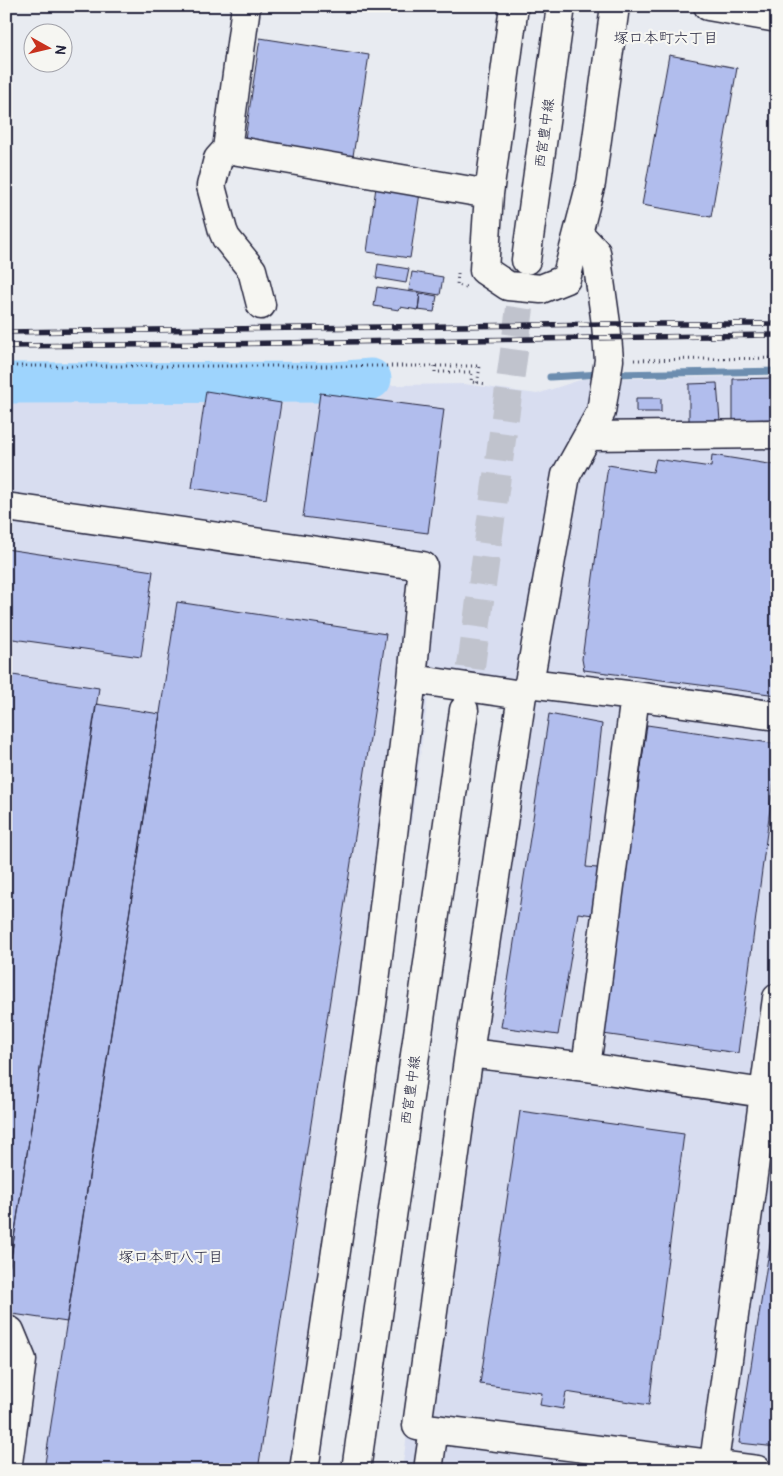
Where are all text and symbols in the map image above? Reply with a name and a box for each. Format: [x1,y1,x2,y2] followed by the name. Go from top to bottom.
[22,22,72,72] north arrow
[613,29,719,48] district label: 塚口本町六丁目
[51,44,69,56] text: N
[531,97,558,169] street label: 西宮豊中線
[397,1054,424,1126] street label: 西宮豊中線
[118,1248,224,1267] district label: 塚口本町八丁目

